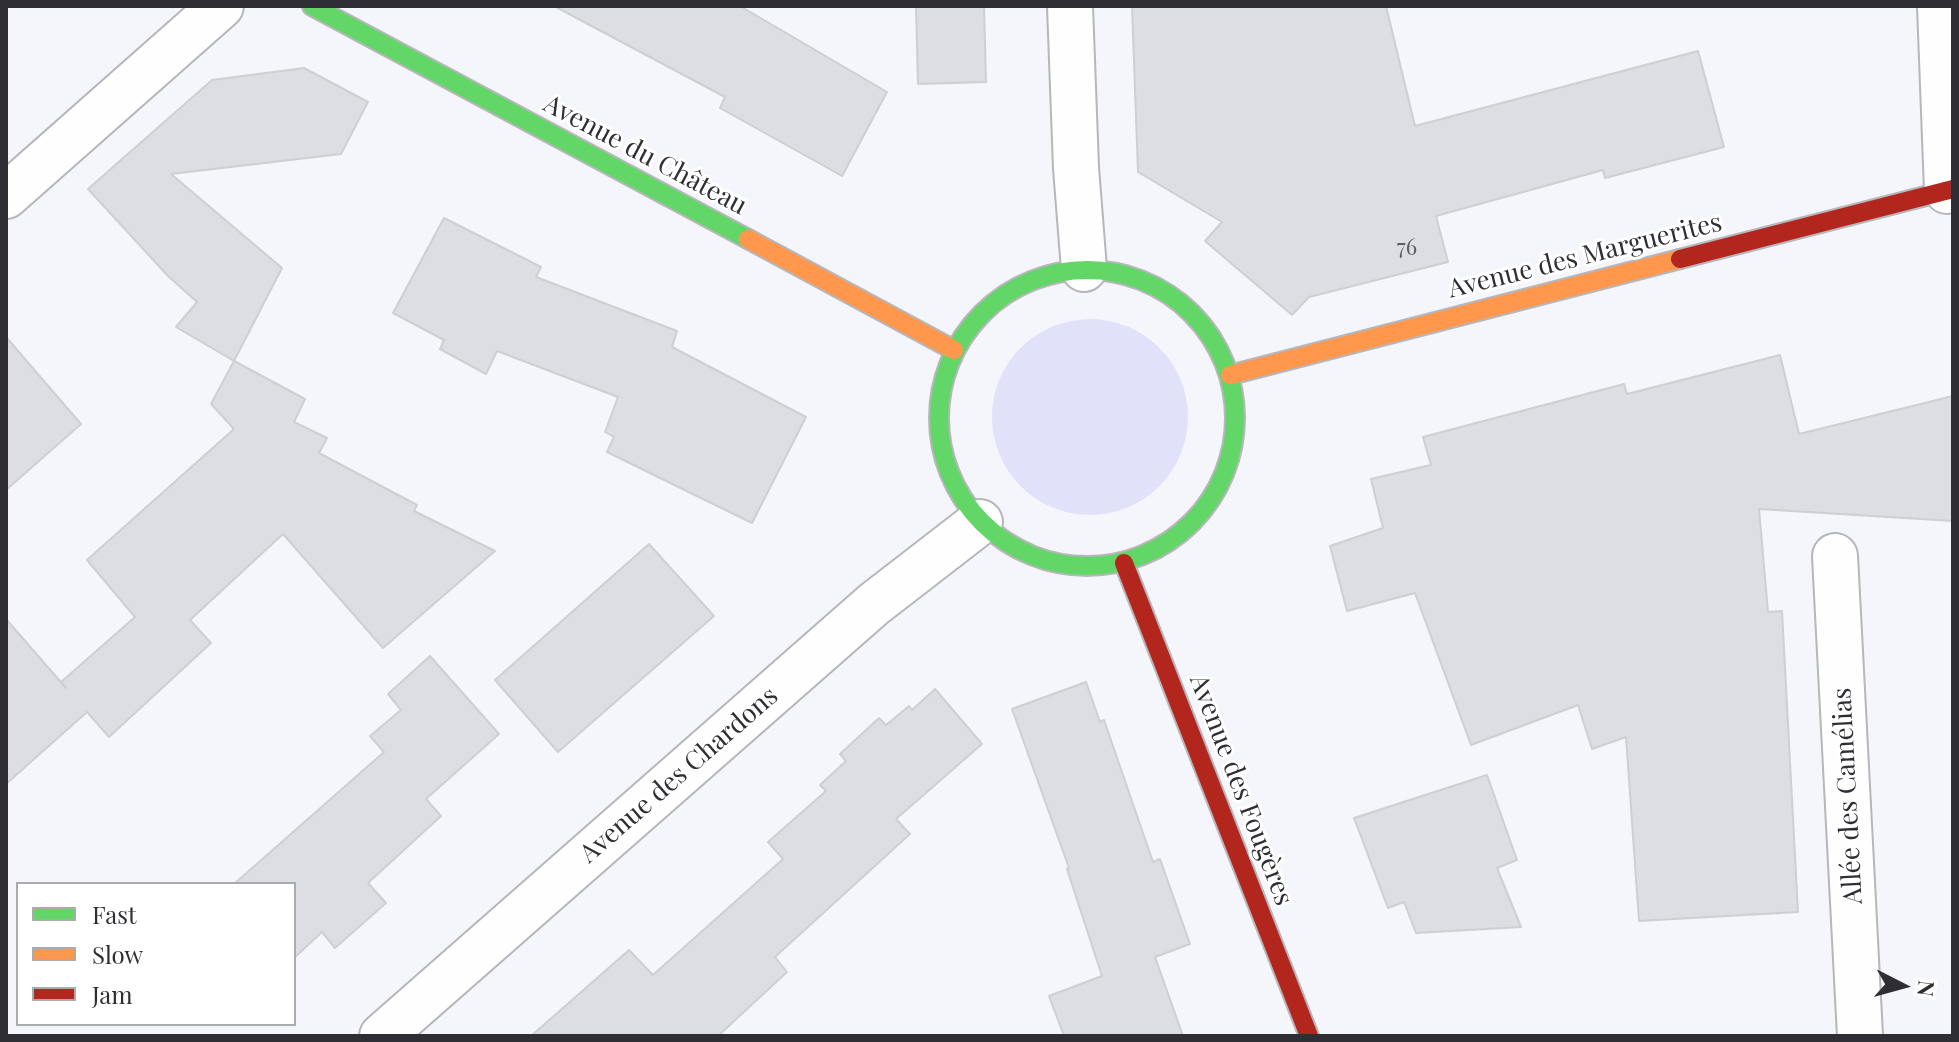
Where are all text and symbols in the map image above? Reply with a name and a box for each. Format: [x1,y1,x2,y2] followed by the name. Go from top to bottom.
[538,88,752,222] street label: Avenue du Château
[1445,207,1725,305] street label: Avenue des Marguerites
[1397,235,1417,261] house number: 76
[1183,670,1299,910] street label: Avenue des Fougères
[574,680,784,870] street label: Avenue des Chardons
[1827,687,1869,905] street label: Allée des Camélias
[16,882,296,1026] legend
[92,898,137,930] text: Fast
[92,938,143,970] text: Slow
[1863,946,1943,1026] north arrow
[92,978,133,1010] text: Jam
[1911,979,1943,998] text: N

